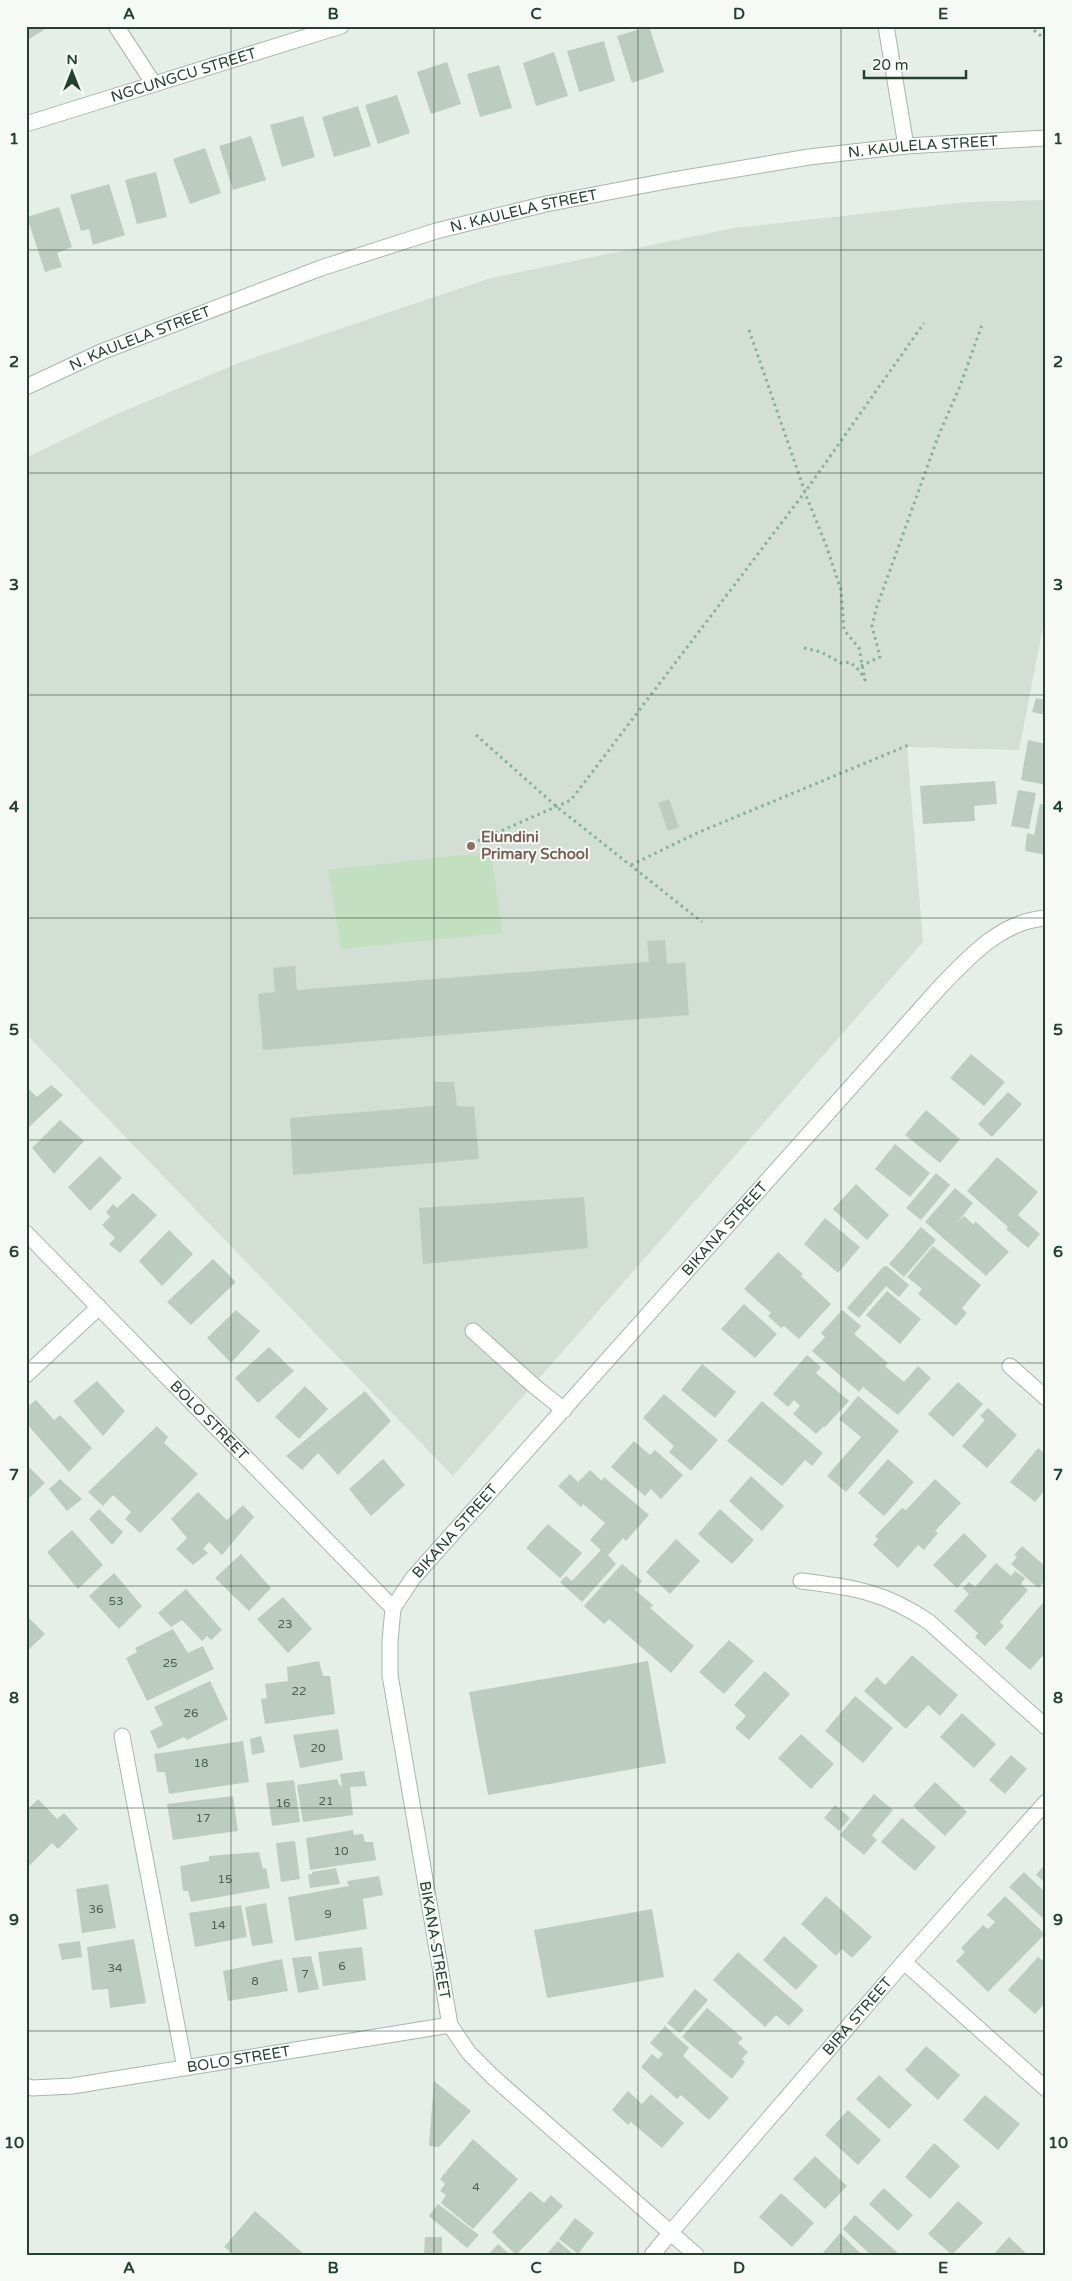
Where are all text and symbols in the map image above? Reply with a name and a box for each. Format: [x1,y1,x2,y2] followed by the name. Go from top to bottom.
[123,4,135,24] text: A
[327,4,339,24] text: B
[530,4,542,24] text: C
[733,4,745,24] text: D
[938,4,948,24] text: E
[109,44,258,106] street label: NGCUNGCU STREET
[48,48,98,98] north arrow
[864,48,967,80] scale bar
[66,51,78,68] text: N
[872,56,909,74] text: 20 m
[9,129,19,149] text: 1
[1053,129,1063,149] text: 1
[847,132,998,162] street label: N. KAULELA STREET
[448,185,599,236] street label: N. KAULELA STREET
[66,302,213,375] street label: N. KAULELA STREET
[9,352,19,372] text: 2
[1053,352,1063,372] text: 2
[9,575,19,595] text: 3
[1053,575,1063,595] text: 3
[9,797,19,817] text: 4
[1053,797,1063,817] text: 4
[481,828,589,864] place label: Elundini Primary School
[465,840,477,852] marker: Elundini Primary School
[9,1020,19,1040] text: 5
[1053,1020,1063,1040] text: 5
[678,1178,771,1279] street label: BIKANA STREET
[9,1242,19,1262] text: 6
[1053,1242,1063,1262] text: 6
[166,1377,252,1464] street label: BOLO STREET
[9,1465,19,1485] text: 7
[1053,1465,1063,1485] text: 7
[408,1480,501,1582] street label: BIKANA STREET
[108,1594,124,1608] house number: 53
[277,1617,293,1631] house number: 23
[162,1656,178,1670] house number: 25
[291,1684,307,1698] house number: 22
[9,1688,19,1708] text: 8
[1053,1688,1063,1708] text: 8
[183,1706,199,1720] house number: 26
[310,1741,326,1755] house number: 20
[193,1756,209,1770] house number: 18
[318,1794,334,1808] house number: 21
[275,1796,291,1810] house number: 16
[195,1811,211,1825] house number: 17
[333,1844,349,1858] house number: 10
[217,1872,233,1886] house number: 15
[416,1880,454,2000] street label: BIKANA STREET
[88,1902,104,1916] house number: 36
[324,1907,332,1921] house number: 9
[9,1910,19,1930] text: 9
[1053,1910,1063,1930] text: 9
[210,1918,226,1932] house number: 14
[338,1959,346,1973] house number: 6
[107,1961,123,1975] house number: 34
[301,1967,309,1981] house number: 7
[251,1974,259,1988] house number: 8
[819,1974,896,2059] street label: BIRA STREET
[186,2042,291,2076] street label: BOLO STREET
[4,2133,24,2153] text: 10
[1048,2133,1068,2153] text: 10
[472,2180,480,2194] house number: 4
[123,2258,135,2278] text: A
[327,2258,339,2278] text: B
[530,2258,542,2278] text: C
[733,2258,745,2278] text: D
[938,2258,948,2278] text: E

